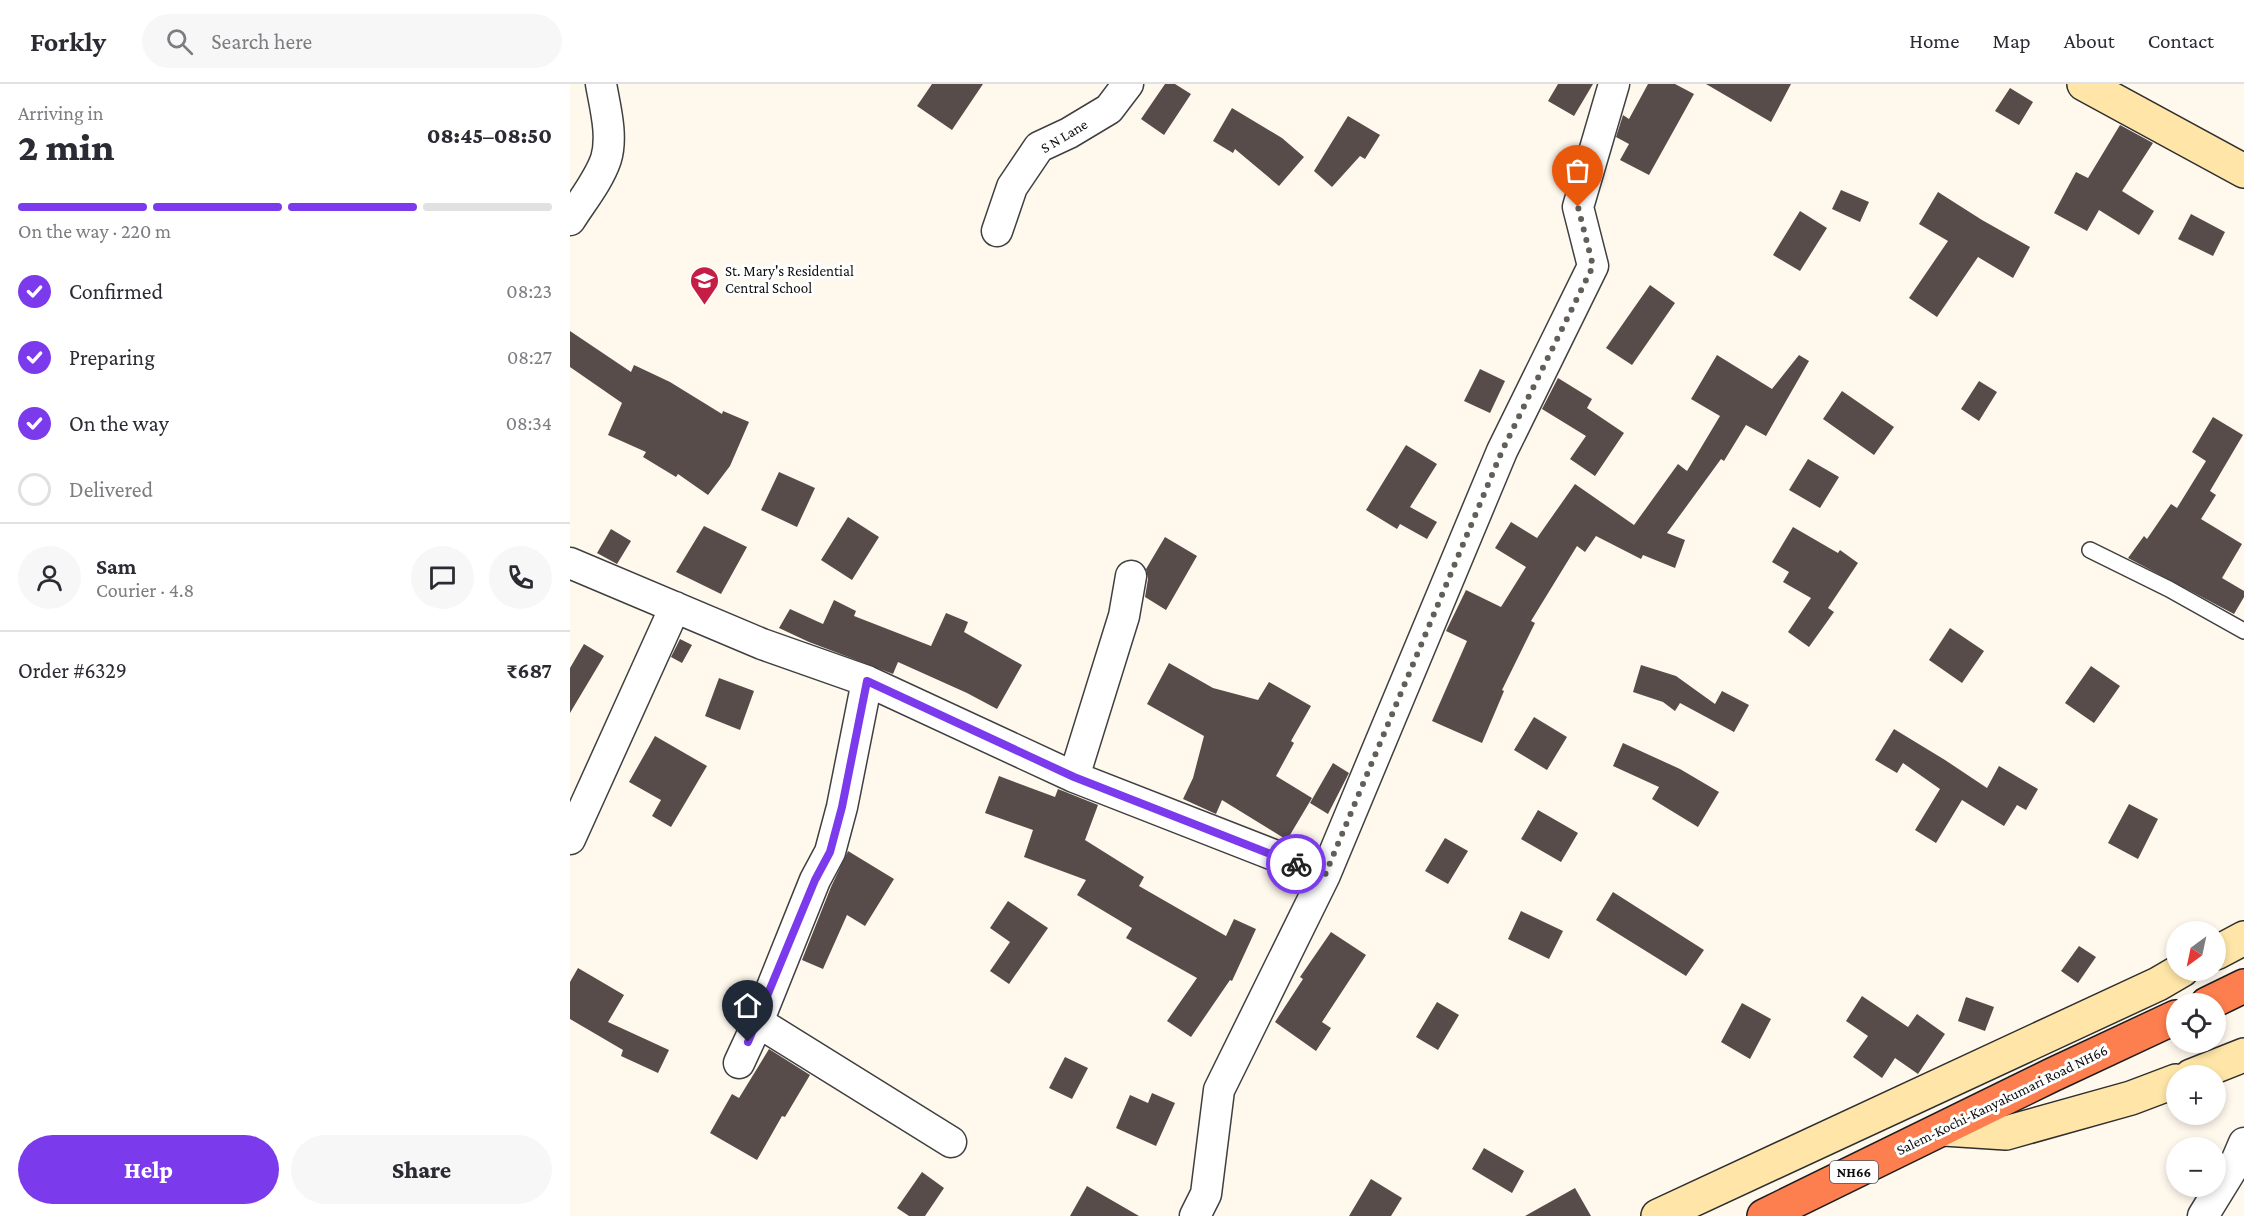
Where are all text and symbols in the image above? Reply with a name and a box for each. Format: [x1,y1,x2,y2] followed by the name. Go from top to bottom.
[142,14,562,68] search box
[163,25,196,58] icon: search
[30,26,106,57] text: Forkly
[211,29,312,54] text: Search here
[1909,29,1959,53] text: Home
[1992,29,2031,53] text: Map
[2064,29,2115,53] text: About
[2148,29,2214,53] text: Contact
[18,102,103,124] text: Arriving in
[1038,116,1091,156] street label: S N Lane
[427,123,552,148] text: 08:45–08:50
[18,125,114,168] text: 2 min
[1552,145,1603,207] pin
[1561,154,1594,187] icon: bag
[18,220,171,242] text: On the way · 220 m
[725,263,854,296] place label: St. Mary's Residential Central School
[688,264,720,306] school or university icon: St. Mary's Residential Central School
[18,275,51,308] icon: check
[69,279,163,304] text: Confirmed
[506,280,552,302] text: 08:23
[18,341,51,374] icon: check
[69,345,155,370] text: Preparing
[507,346,552,368] text: 08:27
[18,407,51,440] icon: check
[69,411,169,436] text: On the way
[506,412,552,434] text: 08:34
[69,477,153,502] text: Delivered
[18,546,81,609] button: person
[411,546,474,609] button: chat
[489,546,552,609] button: phone
[96,554,136,579] text: Sam
[96,579,194,601] text: Courier · 4.8
[18,658,127,683] text: Order #6329
[506,658,552,683] text: ₹687
[1266,834,1326,894] courier
[1280,848,1313,881] icon: bike
[2166,921,2226,981] north arrow
[2166,921,2226,1197] map controls
[722,980,773,1042] pin
[731,989,764,1022] icon: home
[2166,993,2226,1053] button: locate
[1894,1042,2111,1159] street label: Salem-Kochi-Kanyakumari Road NH66
[2166,1065,2226,1125] button: +
[18,1135,279,1204] button: Help
[291,1135,552,1204] button: Share
[2166,1137,2226,1197] button: −
[1830,1161,1878,1183] road number: NH66

